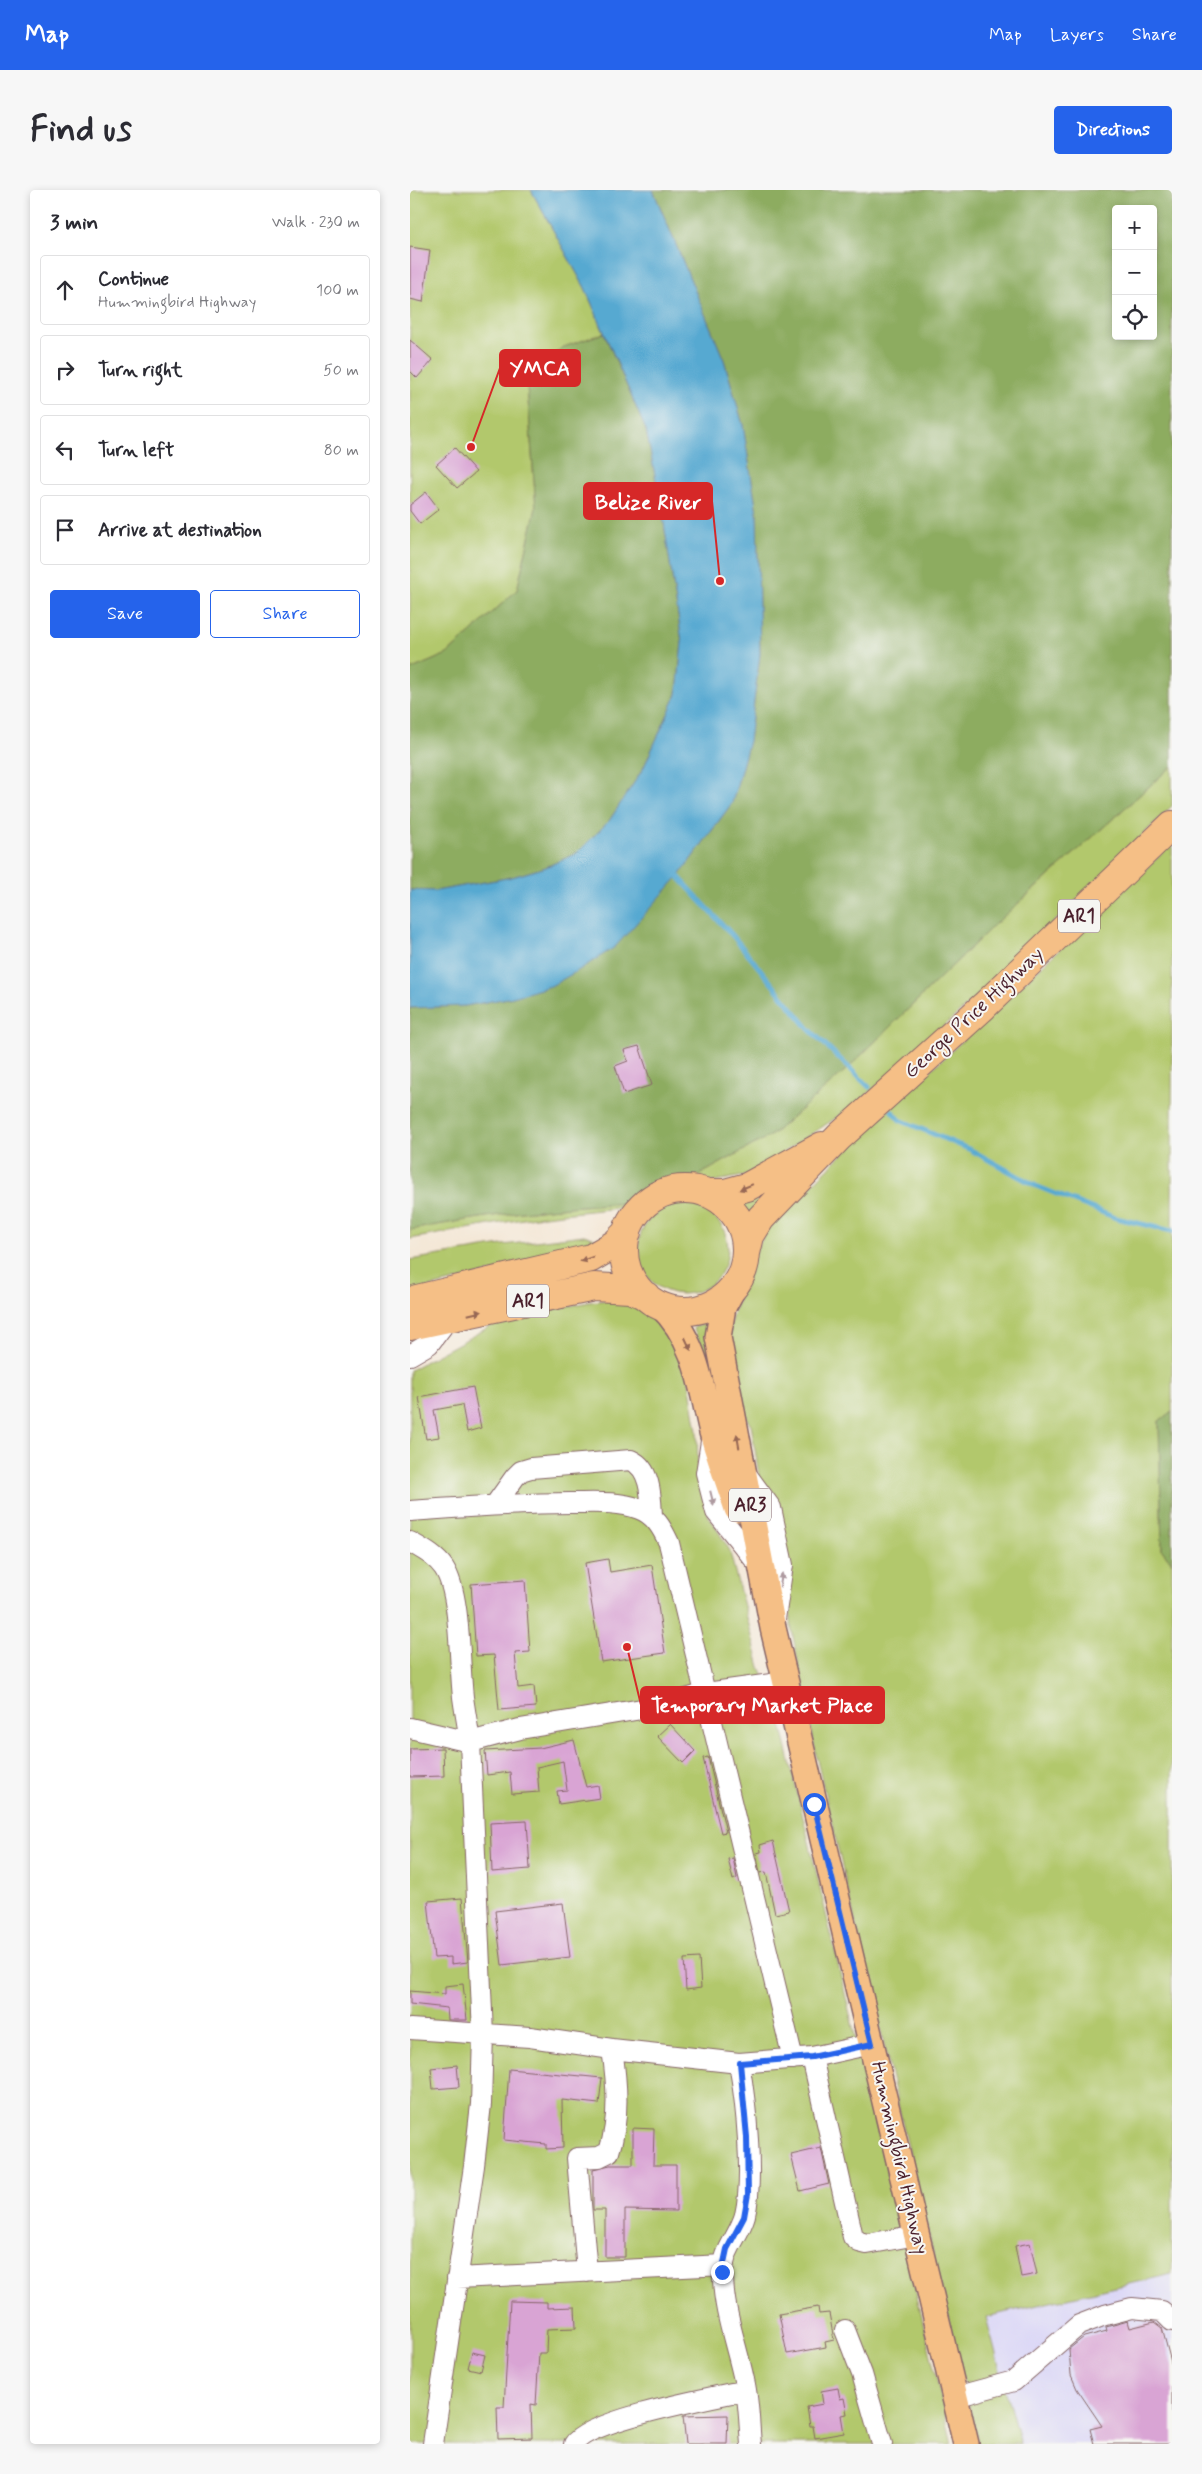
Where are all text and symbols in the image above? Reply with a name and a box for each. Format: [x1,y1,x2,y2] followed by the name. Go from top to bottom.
[25,20,69,51] text: Map
[989,23,1022,47] text: Map
[1050,23,1104,47] text: Layers
[1132,23,1177,47] text: Share
[1054,106,1172,154] button: Directions
[30,107,132,153] text: Find us
[1112,205,1157,340] map controls
[1112,205,1157,250] button: +
[50,209,98,237] text: 3 min
[272,212,360,233] text: Walk · 230 m
[1112,250,1157,295] button: −
[98,267,169,292] text: Continue
[51,276,79,304] icon: ahead
[316,280,359,301] text: 100 m
[98,292,256,313] text: Hummingbird Highway
[1112,295,1157,340] button: locate
[500,350,580,386] callout: YMCA
[510,355,570,383] text: YMCA
[51,356,79,384] icon: right
[98,358,182,383] text: Turn right
[323,360,359,381] text: 50 m
[51,436,79,464] icon: left
[98,438,174,463] text: Turn left
[324,440,359,461] text: 80 m
[584,483,712,519] callout: Belize River
[595,489,701,517] text: Belize River
[51,516,79,544] icon: arrive
[98,518,262,543] text: Arrive at destination
[50,590,200,638] button: Save
[210,590,360,638] button: Share
[1058,899,1100,932] road number: AR1
[898,941,1051,1086] street label: George Price Highway
[738,1184,753,1191] one-way arrow
[579,1255,594,1263] one-way arrow
[507,1284,549,1318] road number: AR1
[467,1309,482,1317] one-way arrow
[684,1337,692,1351] one-way arrow
[734,1432,742,1448] one-way arrow
[729,1488,771,1522] road number: AR3
[708,1490,716,1505] one-way arrow
[777,1572,785,1588] one-way arrow
[641,1687,884,1723] callout: Temporary Market Place
[651,1692,873,1720] text: Temporary Market Place
[803,1793,826,1816] route start
[862,2059,934,2258] street label: Hummingbird Highway
[711,2261,734,2284] route end

